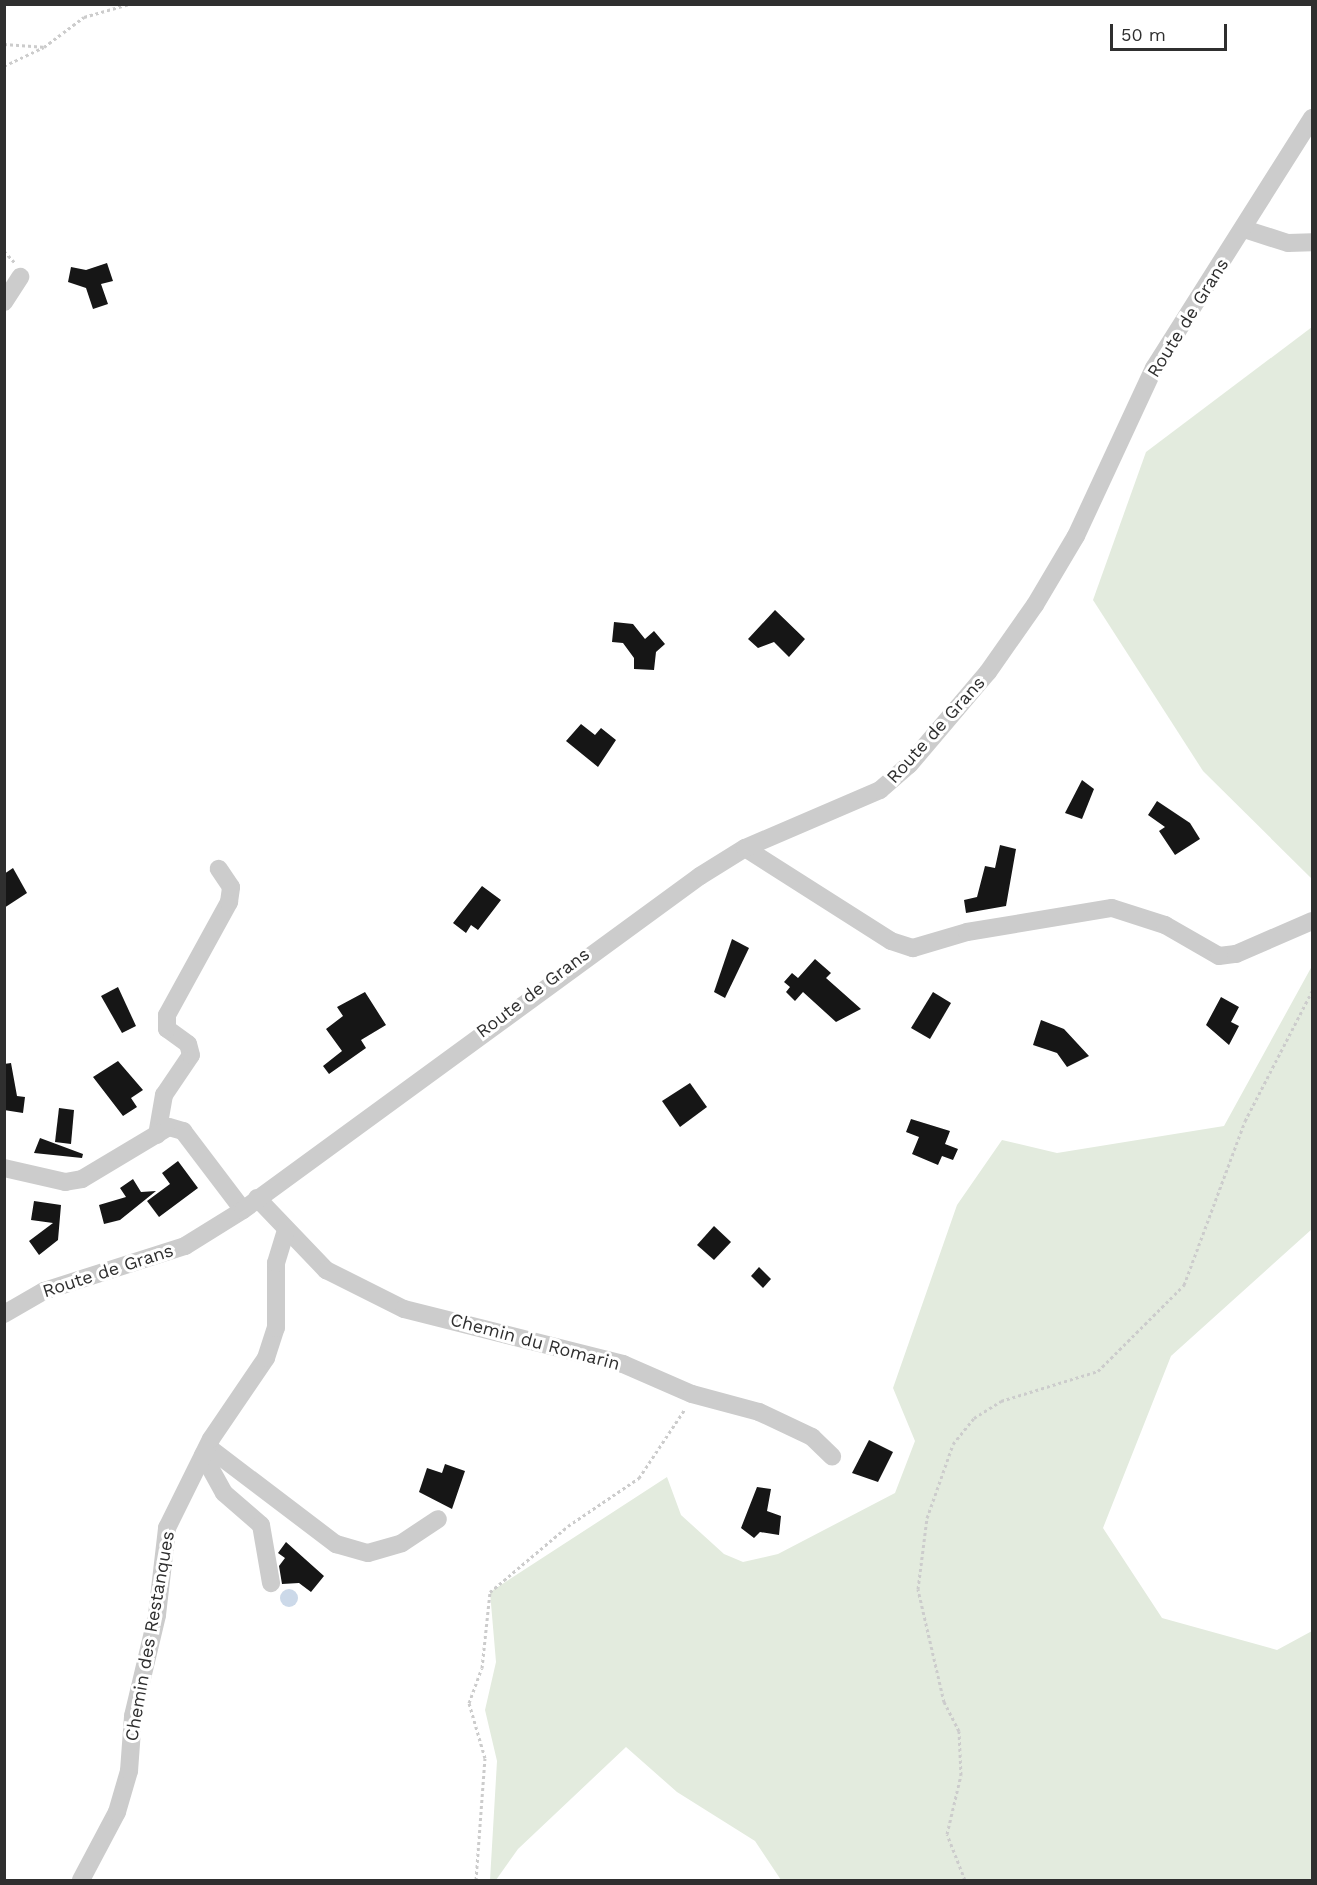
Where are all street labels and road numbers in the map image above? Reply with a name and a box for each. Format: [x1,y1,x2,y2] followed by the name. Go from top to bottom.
[1143,254,1233,382] street label: Route de Grans
[882,672,990,788] street label: Route de Grans
[472,943,594,1043] street label: Route de Grans
[40,1240,176,1302] street label: Route de Grans
[448,1309,622,1375] street label: Chemin du Romarin
[121,1529,179,1743] street label: Chemin des Restanques

